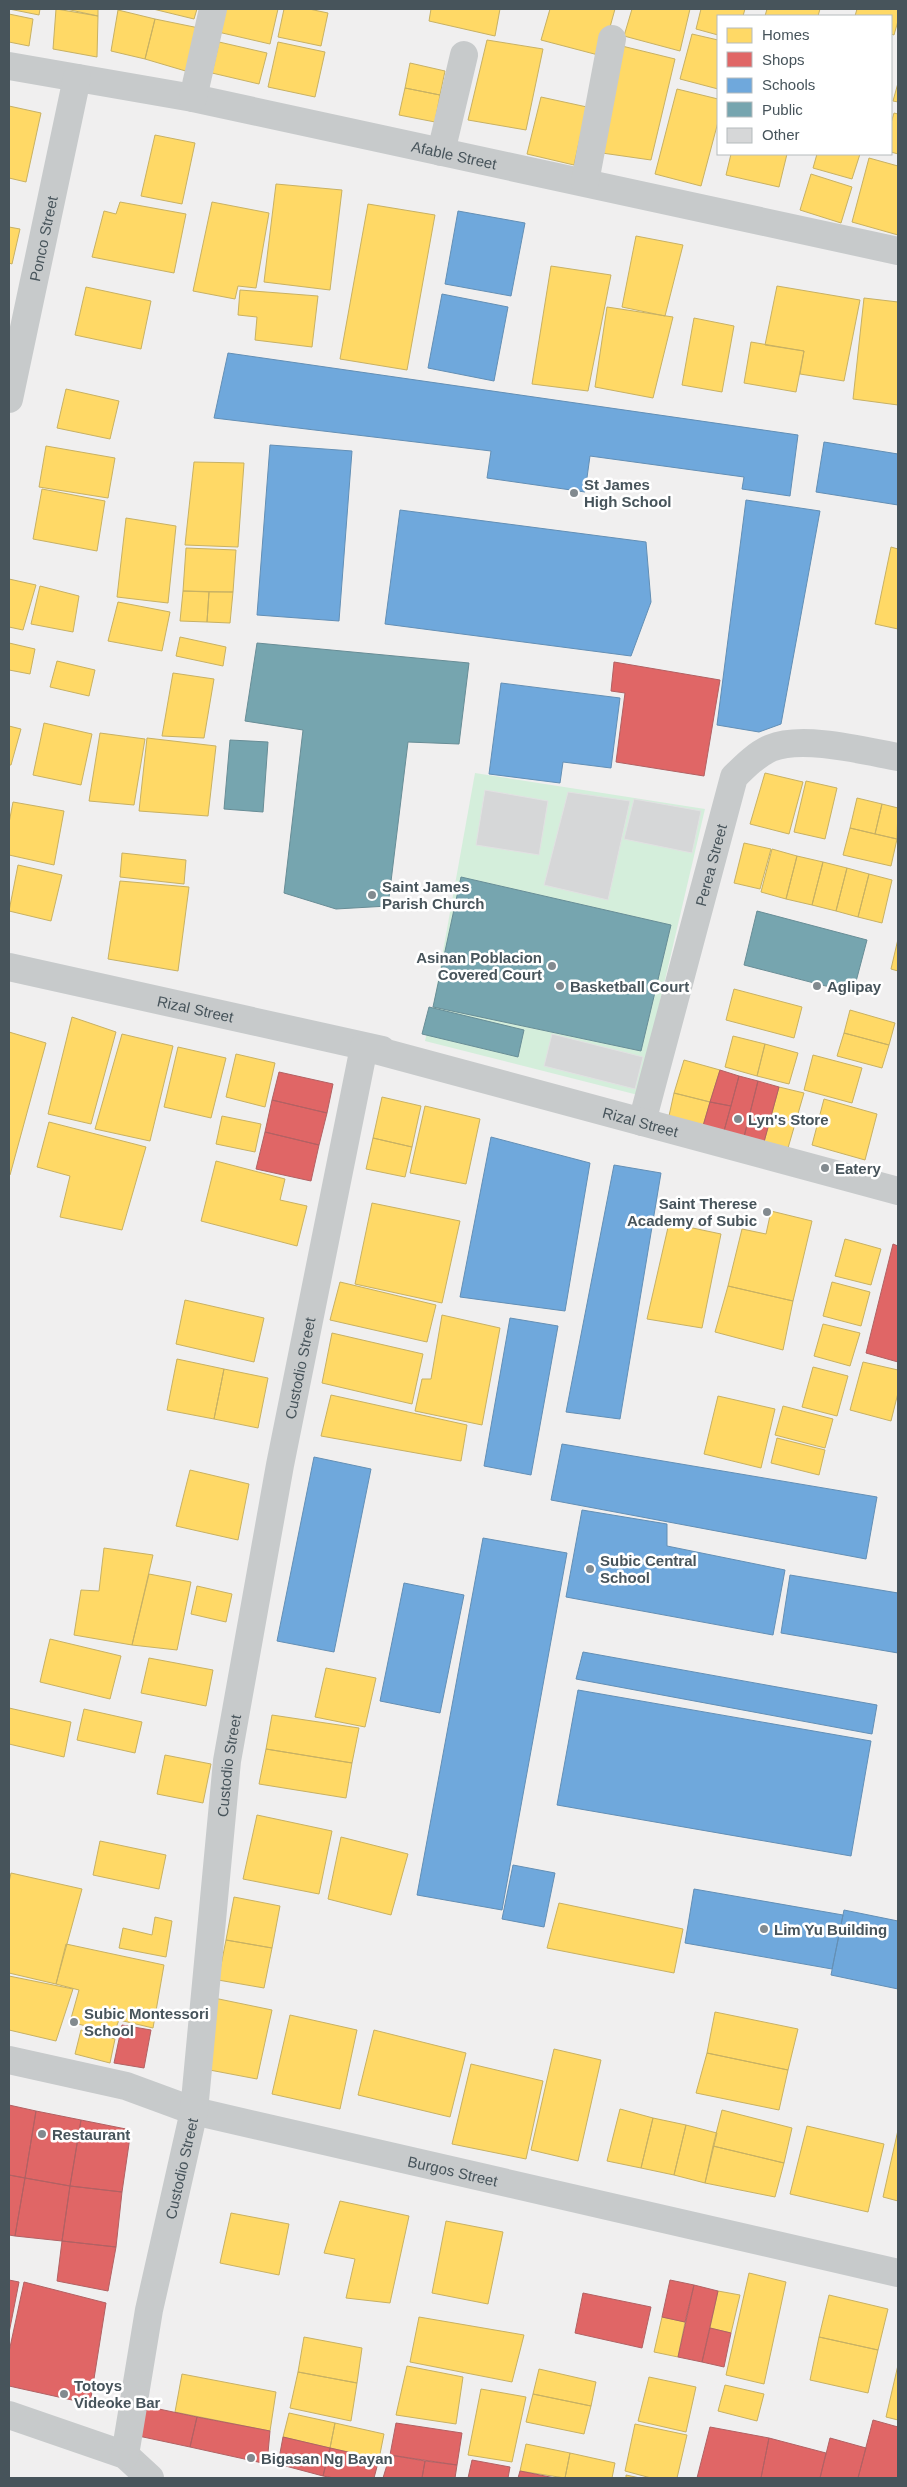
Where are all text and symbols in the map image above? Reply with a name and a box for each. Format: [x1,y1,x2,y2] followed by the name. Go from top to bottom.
[717,15,892,155] legend
[762,26,810,43] text: Homes
[762,51,805,68] text: Shops
[762,76,815,93] text: Schools
[762,101,803,118] text: Public
[762,126,800,143] text: Other
[410,137,499,172] street label: Afable Street
[26,194,60,283] street label: Ponco Street
[584,476,672,510] place label: St James High School
[568,487,580,499] marker: St James High School
[691,821,730,908] street label: Perea Street
[382,878,485,912] place label: Saint James Parish Church
[366,889,378,901] marker: Saint James Parish Church
[416,949,542,983] place label: Asinan Poblacion Covered Court
[546,960,558,972] marker: Asinan Poblacion Covered Court
[570,978,689,995] place label: Basketball Court
[827,978,882,995] place label: Aglipay
[554,980,566,992] marker: Basketball Court
[811,980,823,992] marker: Aglipay
[156,992,236,1025] street label: Rizal Street
[601,1103,681,1140] street label: Rizal Street
[748,1111,829,1128] place label: Lyn's Store
[732,1113,744,1125] marker: Lyn's Store
[835,1160,882,1177] place label: Eatery
[819,1162,831,1174] marker: Eatery
[627,1195,757,1229] place label: Saint Therese Academy of Subic
[761,1206,773,1218] marker: Saint Therese Academy of Subic
[281,1315,318,1421] street label: Custodio Street
[600,1552,697,1586] place label: Subic Central School
[584,1563,596,1575] marker: Subic Central School
[213,1712,244,1818] street label: Custodio Street
[774,1921,887,1938] place label: Lim Yu Building
[758,1923,770,1935] marker: Lim Yu Building
[84,2005,209,2039] place label: Subic Montessori School
[68,2016,80,2028] marker: Subic Montessori School
[161,2115,201,2221] street label: Custodio Street
[52,2126,130,2143] place label: Restaurant
[36,2128,48,2140] marker: Restaurant
[406,2152,500,2189] street label: Burgos Street
[74,2377,161,2411] place label: Totoys Videoke Bar
[58,2388,70,2400] marker: Totoys Videoke Bar
[261,2450,393,2467] place label: Bigasan Ng Bayan
[245,2452,257,2464] marker: Bigasan Ng Bayan

